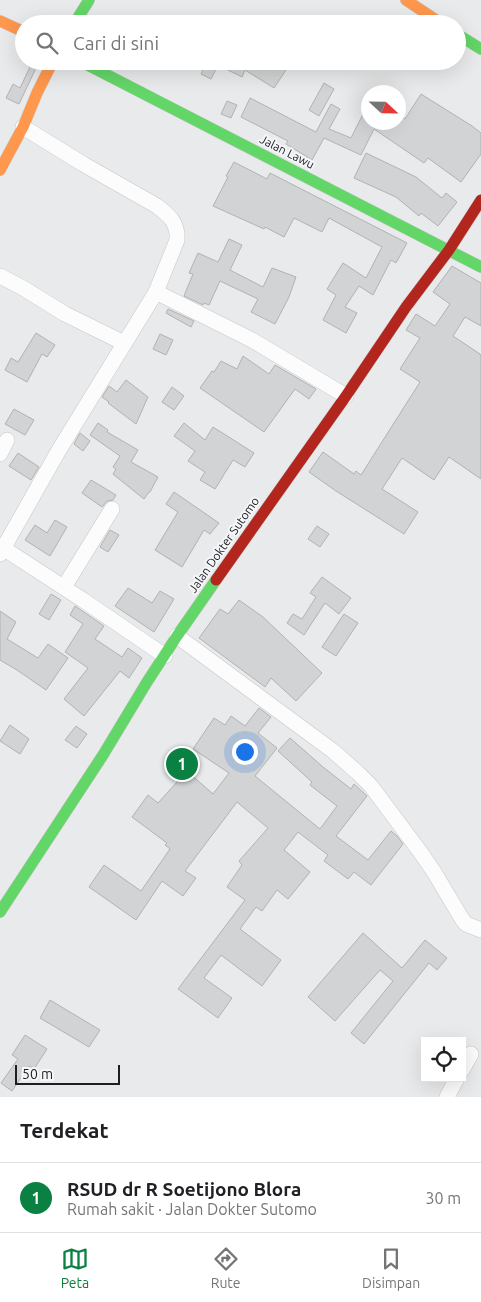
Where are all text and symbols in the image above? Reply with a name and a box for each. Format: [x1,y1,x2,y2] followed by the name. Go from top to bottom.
[15,15,466,70] search box
[33,29,61,57] icon: search
[73,32,159,54] text: Cari di sini
[361,85,406,130] north arrow
[258,132,317,171] street label: Jalan Lawu
[186,495,261,595] street label: Jalan Dokter Sutomo
[232,739,258,765] your location
[166,745,198,783] pin: 1
[421,1037,466,1082] map controls
[421,1037,466,1082] button: locate
[15,1062,120,1085] scale bar
[22,1066,53,1082] text: 50 m
[20,1118,108,1142] text: Terdekat
[67,1178,301,1200] text: RSUD dr R Soetijono Blora
[31,1189,41,1207] text: 1
[425,1189,461,1207] text: 30 m
[67,1200,317,1218] text: Rumah sakit · Jalan Dokter Sutomo
[61,1245,89,1291] tab: Peta
[211,1245,241,1291] tab: Rute
[362,1245,420,1291] tab: Disimpan

